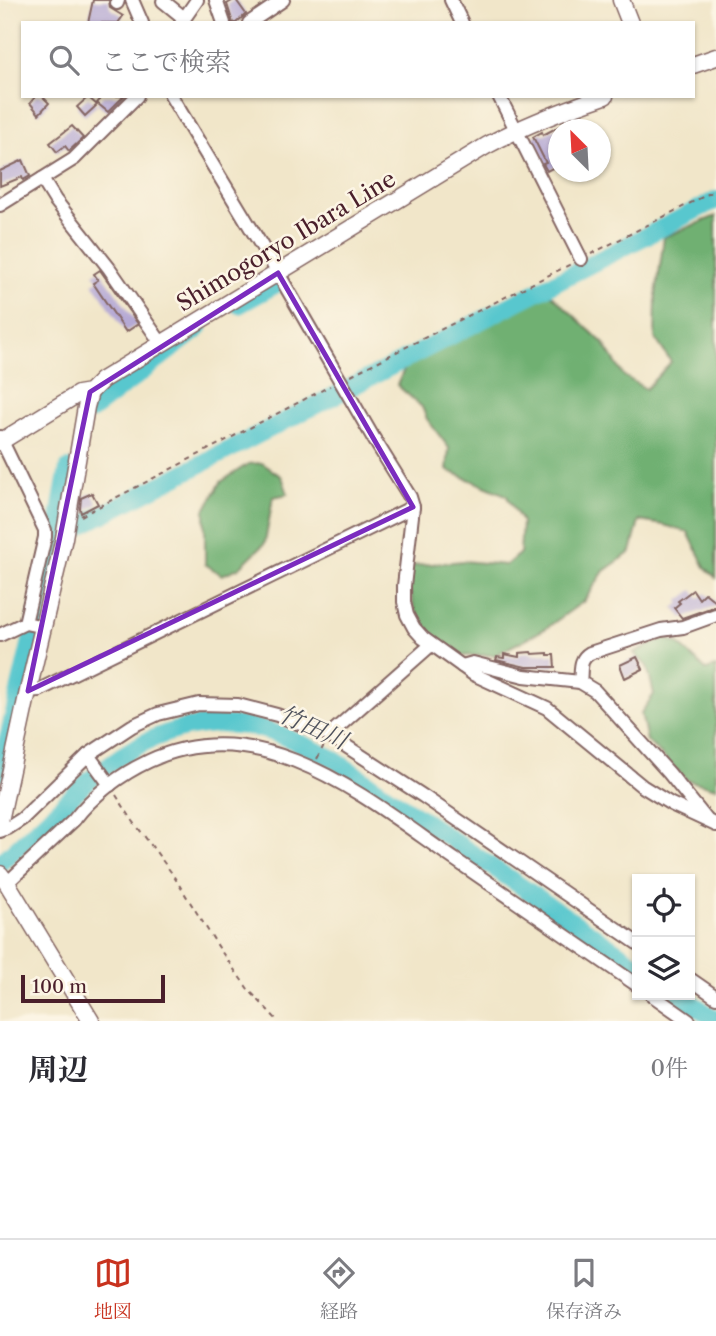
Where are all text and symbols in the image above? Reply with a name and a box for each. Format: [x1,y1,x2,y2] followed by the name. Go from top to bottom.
[21,21,695,98] search box
[45,41,83,79] icon: search
[101,46,231,78] text: ここで検索
[548,119,611,182] north arrow
[171,164,401,318] street label: Shimogoryo Ibara Line
[274,699,355,756] water label: 竹田川
[632,874,695,1000] map controls
[632,874,695,937] button: locate
[632,937,695,1000] button: layers
[21,972,164,1004] scale bar
[32,975,87,998] text: 100 m
[28,1051,88,1088] text: 周辺
[650,1054,688,1082] text: 0件
[94,1254,132,1323] tab: 地図
[320,1254,358,1323] tab: 経路
[546,1254,622,1323] tab: 保存済み

